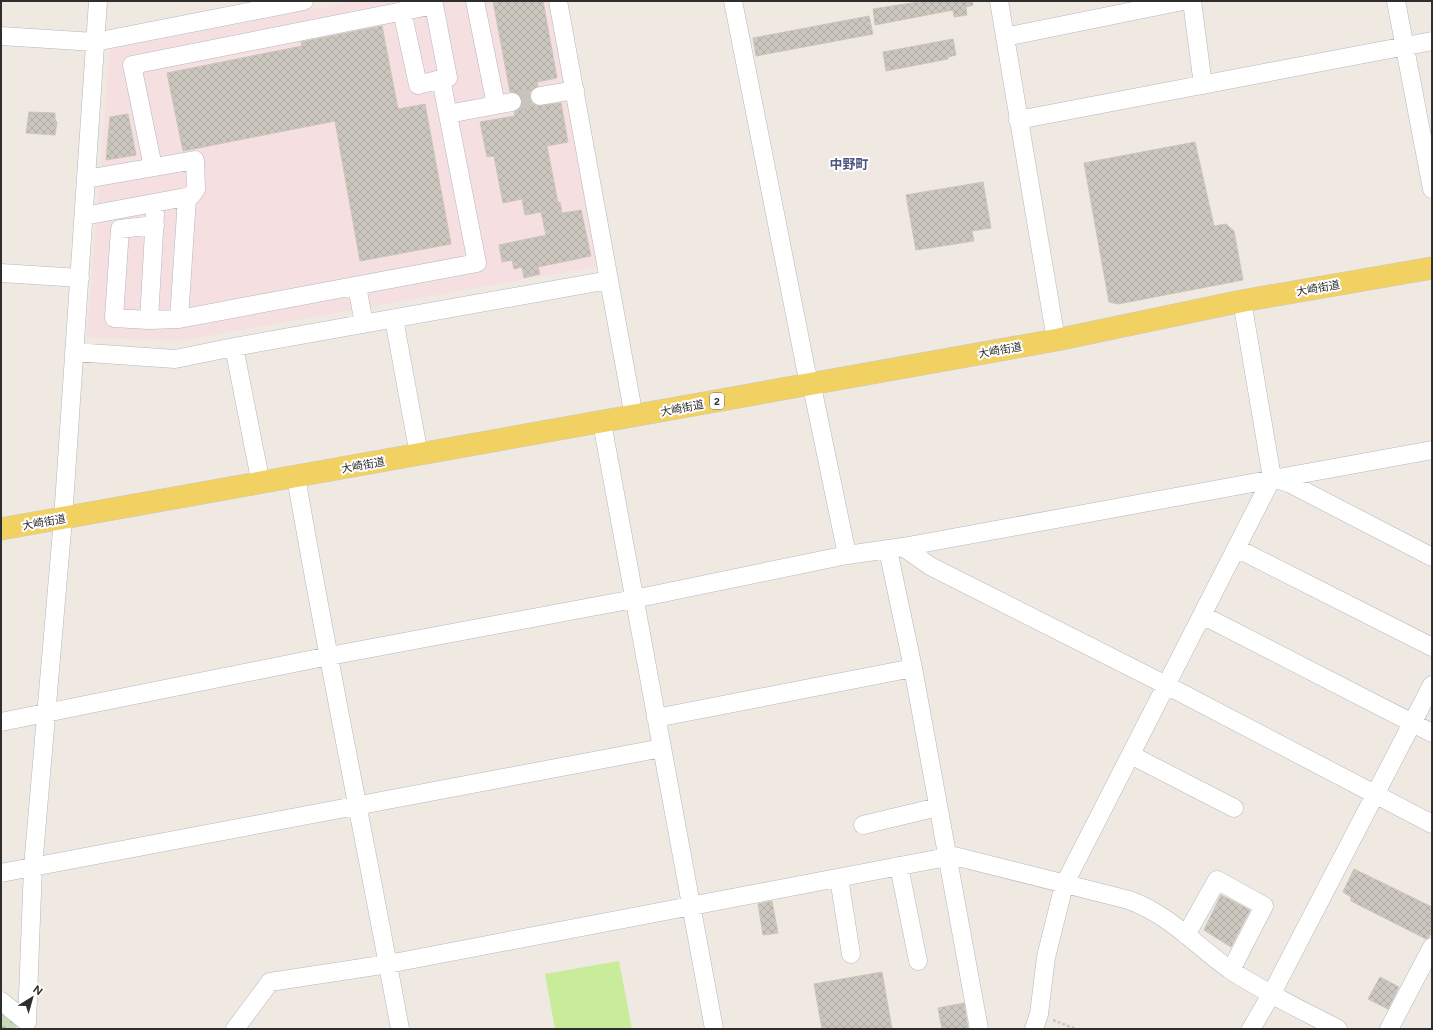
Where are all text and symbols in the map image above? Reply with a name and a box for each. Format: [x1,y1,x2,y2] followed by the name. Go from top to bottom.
[829,157,869,172] district label: 中野町
[1295,278,1341,299] street label: 大崎街道
[977,340,1023,361] street label: 大崎街道
[710,393,724,409] road number: 2
[659,398,705,419] street label: 大崎街道
[340,455,386,476] street label: 大崎街道
[21,512,67,533] street label: 大崎街道
[12,978,52,1018] north arrow
[30,983,45,998] text: N

